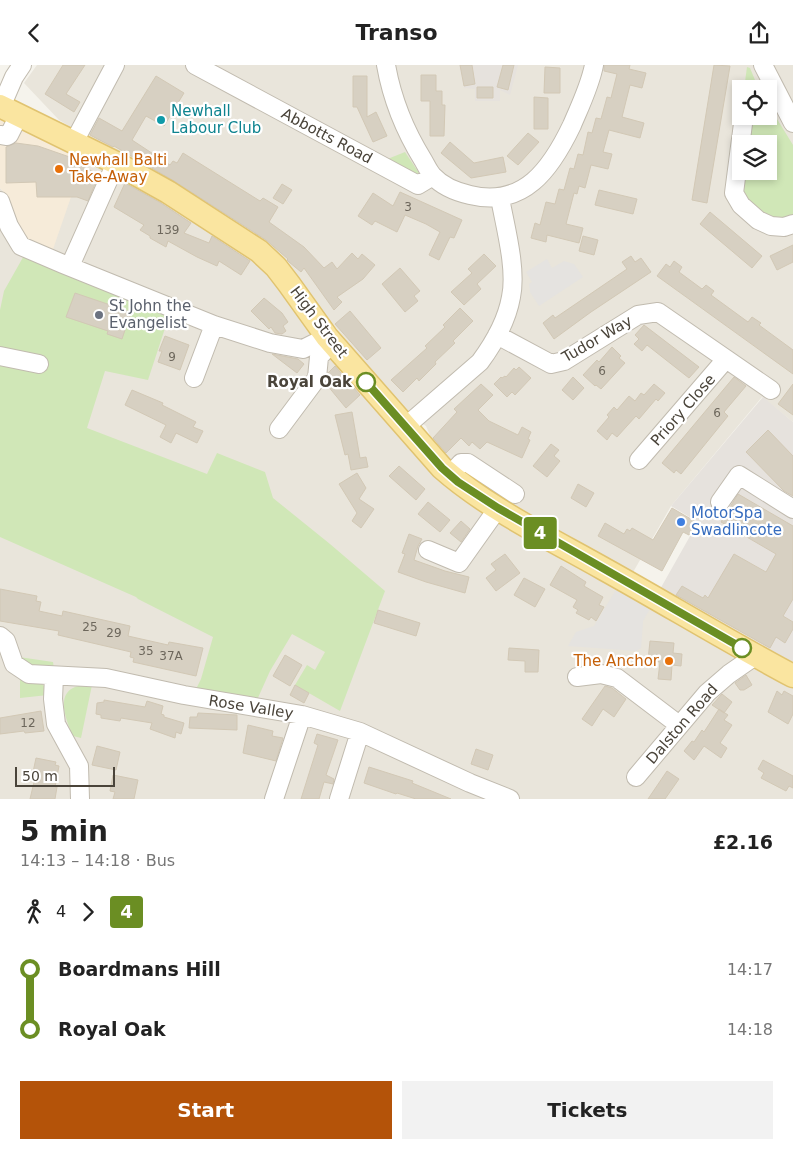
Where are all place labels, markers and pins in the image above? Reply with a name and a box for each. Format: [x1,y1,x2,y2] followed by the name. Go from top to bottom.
[171,102,261,137] place label: Newhall Labour Club
[155,114,167,126] marker: Newhall Labour Club
[68,151,167,186] place label: Newhall Balti Take-Away
[53,163,65,175] marker: Newhall Balti Take-Away
[109,297,191,332] place label: St John the Evangelist
[93,309,105,321] marker: St John the Evangelist
[356,372,376,392] marker: Royal Oak
[267,373,353,391] place label: Royal Oak
[691,504,782,539] place label: MotorSpa Swadlincote
[675,516,687,528] marker: MotorSpa Swadlincote
[732,638,752,658] unlabelled marker
[572,652,660,670] place label: The Anchor
[663,655,675,667] marker: The Anchor

